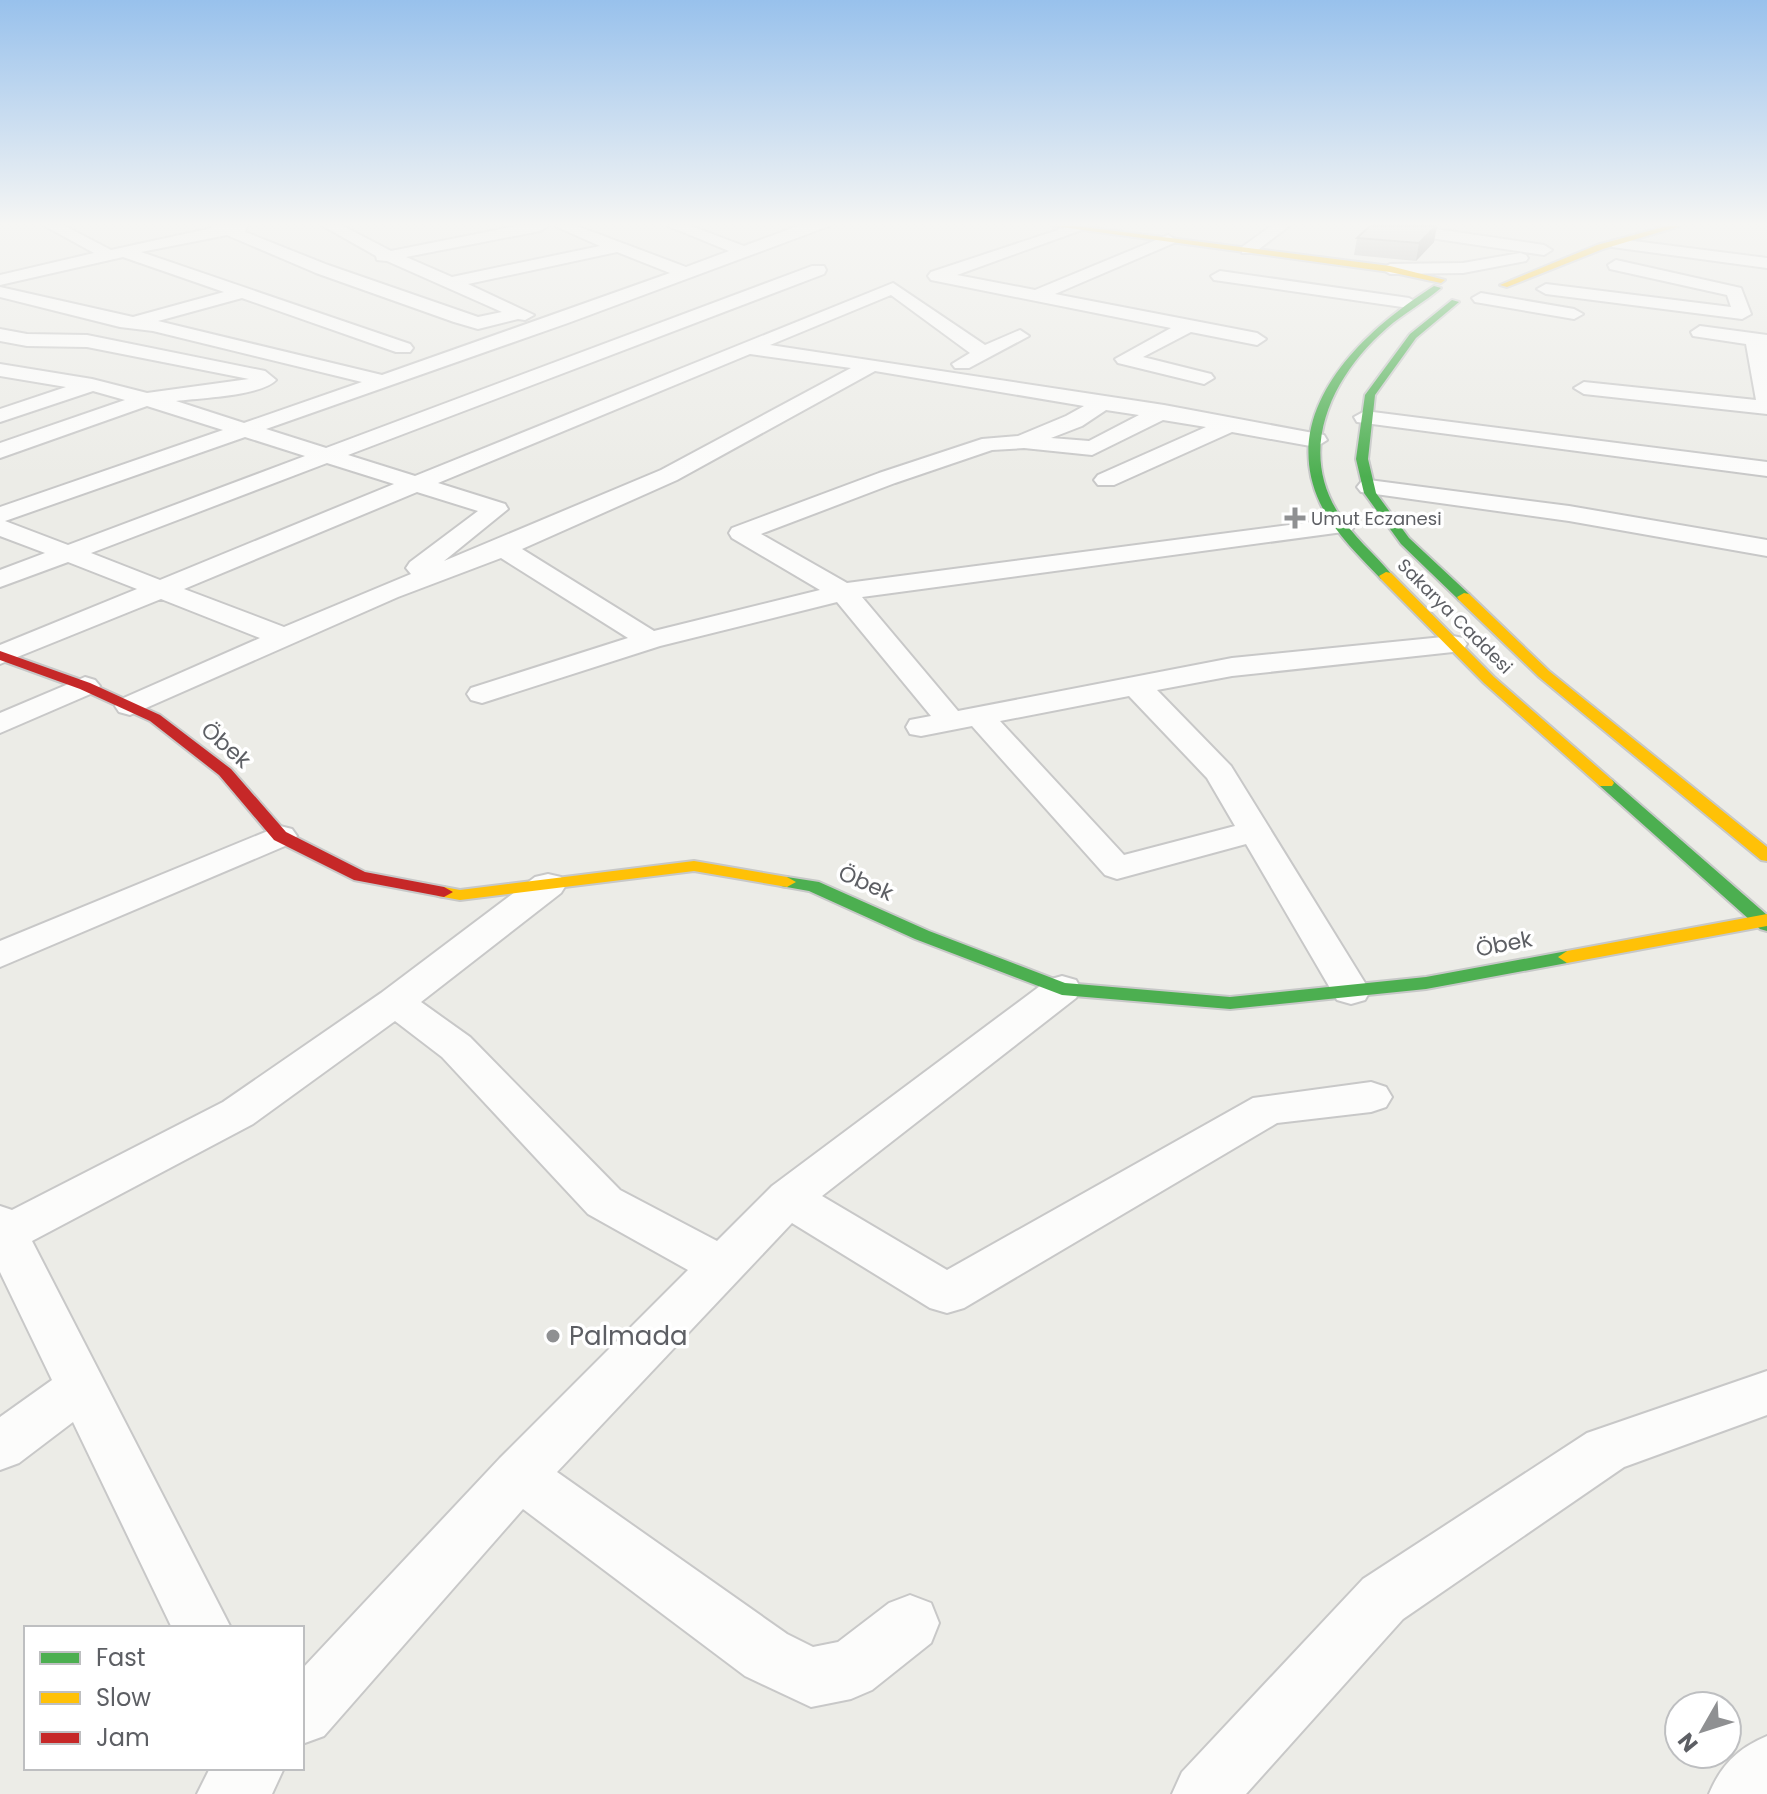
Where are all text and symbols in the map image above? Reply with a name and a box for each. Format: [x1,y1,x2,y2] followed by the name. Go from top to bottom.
[1311,506,1442,531] place label: Umut Eczanesi
[1286,509,1304,527] marker: Umut Eczanesi
[1392,553,1518,679] street label: Sakarya Caddesi
[194,715,258,776] street label: Öbek
[834,857,899,909] street label: Öbek
[1473,923,1536,965] street label: Öbek
[569,1318,688,1354] place label: Palmada
[544,1327,562,1345] marker: Palmada
[24,1626,304,1770] legend
[96,1641,146,1674] text: Fast
[96,1681,151,1714] text: Slow
[1663,1690,1743,1770] north arrow
[96,1721,150,1754] text: Jam
[1671,1726,1705,1758] text: N

